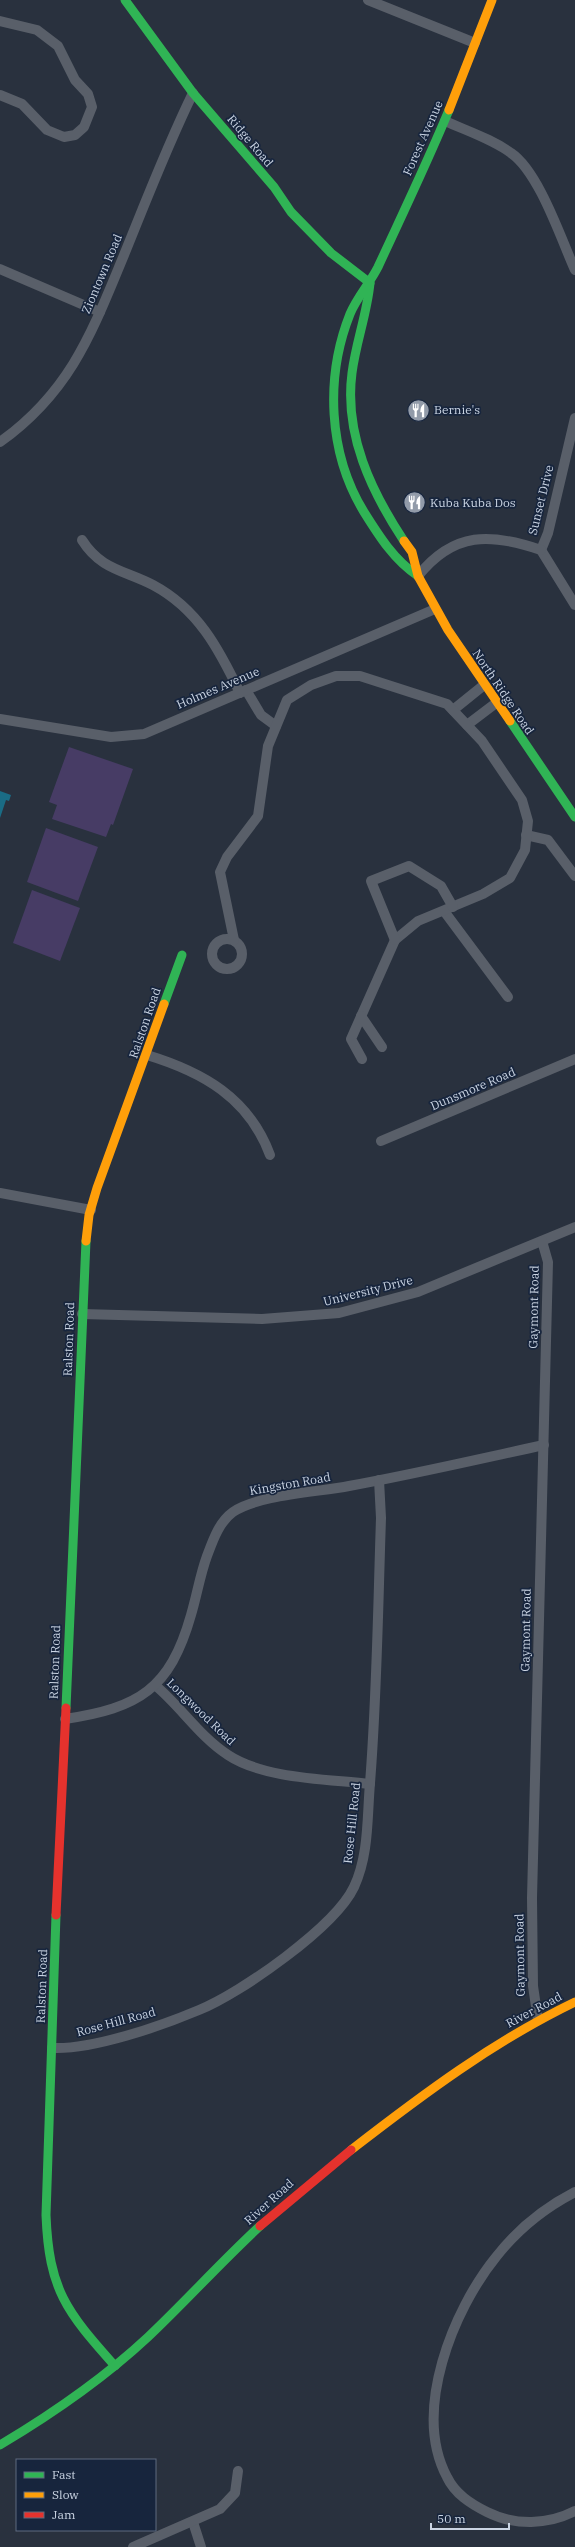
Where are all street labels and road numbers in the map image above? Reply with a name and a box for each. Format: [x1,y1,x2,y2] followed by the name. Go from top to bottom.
[399,98,446,178] street label: Forest Avenue
[224,112,277,170] street label: Ridge Road
[78,232,125,316] street label: Ziontown Road
[525,463,556,537] street label: Sunset Drive
[469,646,537,737] street label: North Ridge Road
[174,663,261,712] street label: Holmes Avenue
[125,985,164,1060] street label: Ralston Road
[428,1064,518,1113] street label: Dunsmore Road
[525,1265,542,1349] street label: Gaymont Road
[322,1272,414,1309] street label: University Drive
[60,1302,77,1376] street label: Ralston Road
[248,1469,332,1498] street label: Kingston Road
[517,1588,534,1672] street label: Gaymont Road
[46,1625,63,1699] street label: Ralston Road
[164,1675,239,1748] street label: Longwood Road
[340,1782,363,1864] street label: Rose Hill Road
[511,1913,528,1997] street label: Gaymont Road
[33,1949,50,2023] street label: Ralston Road
[503,1989,564,2031] street label: River Road
[75,2004,157,2039] street label: Rose Hill Road
[241,2176,296,2228] street label: River Road

